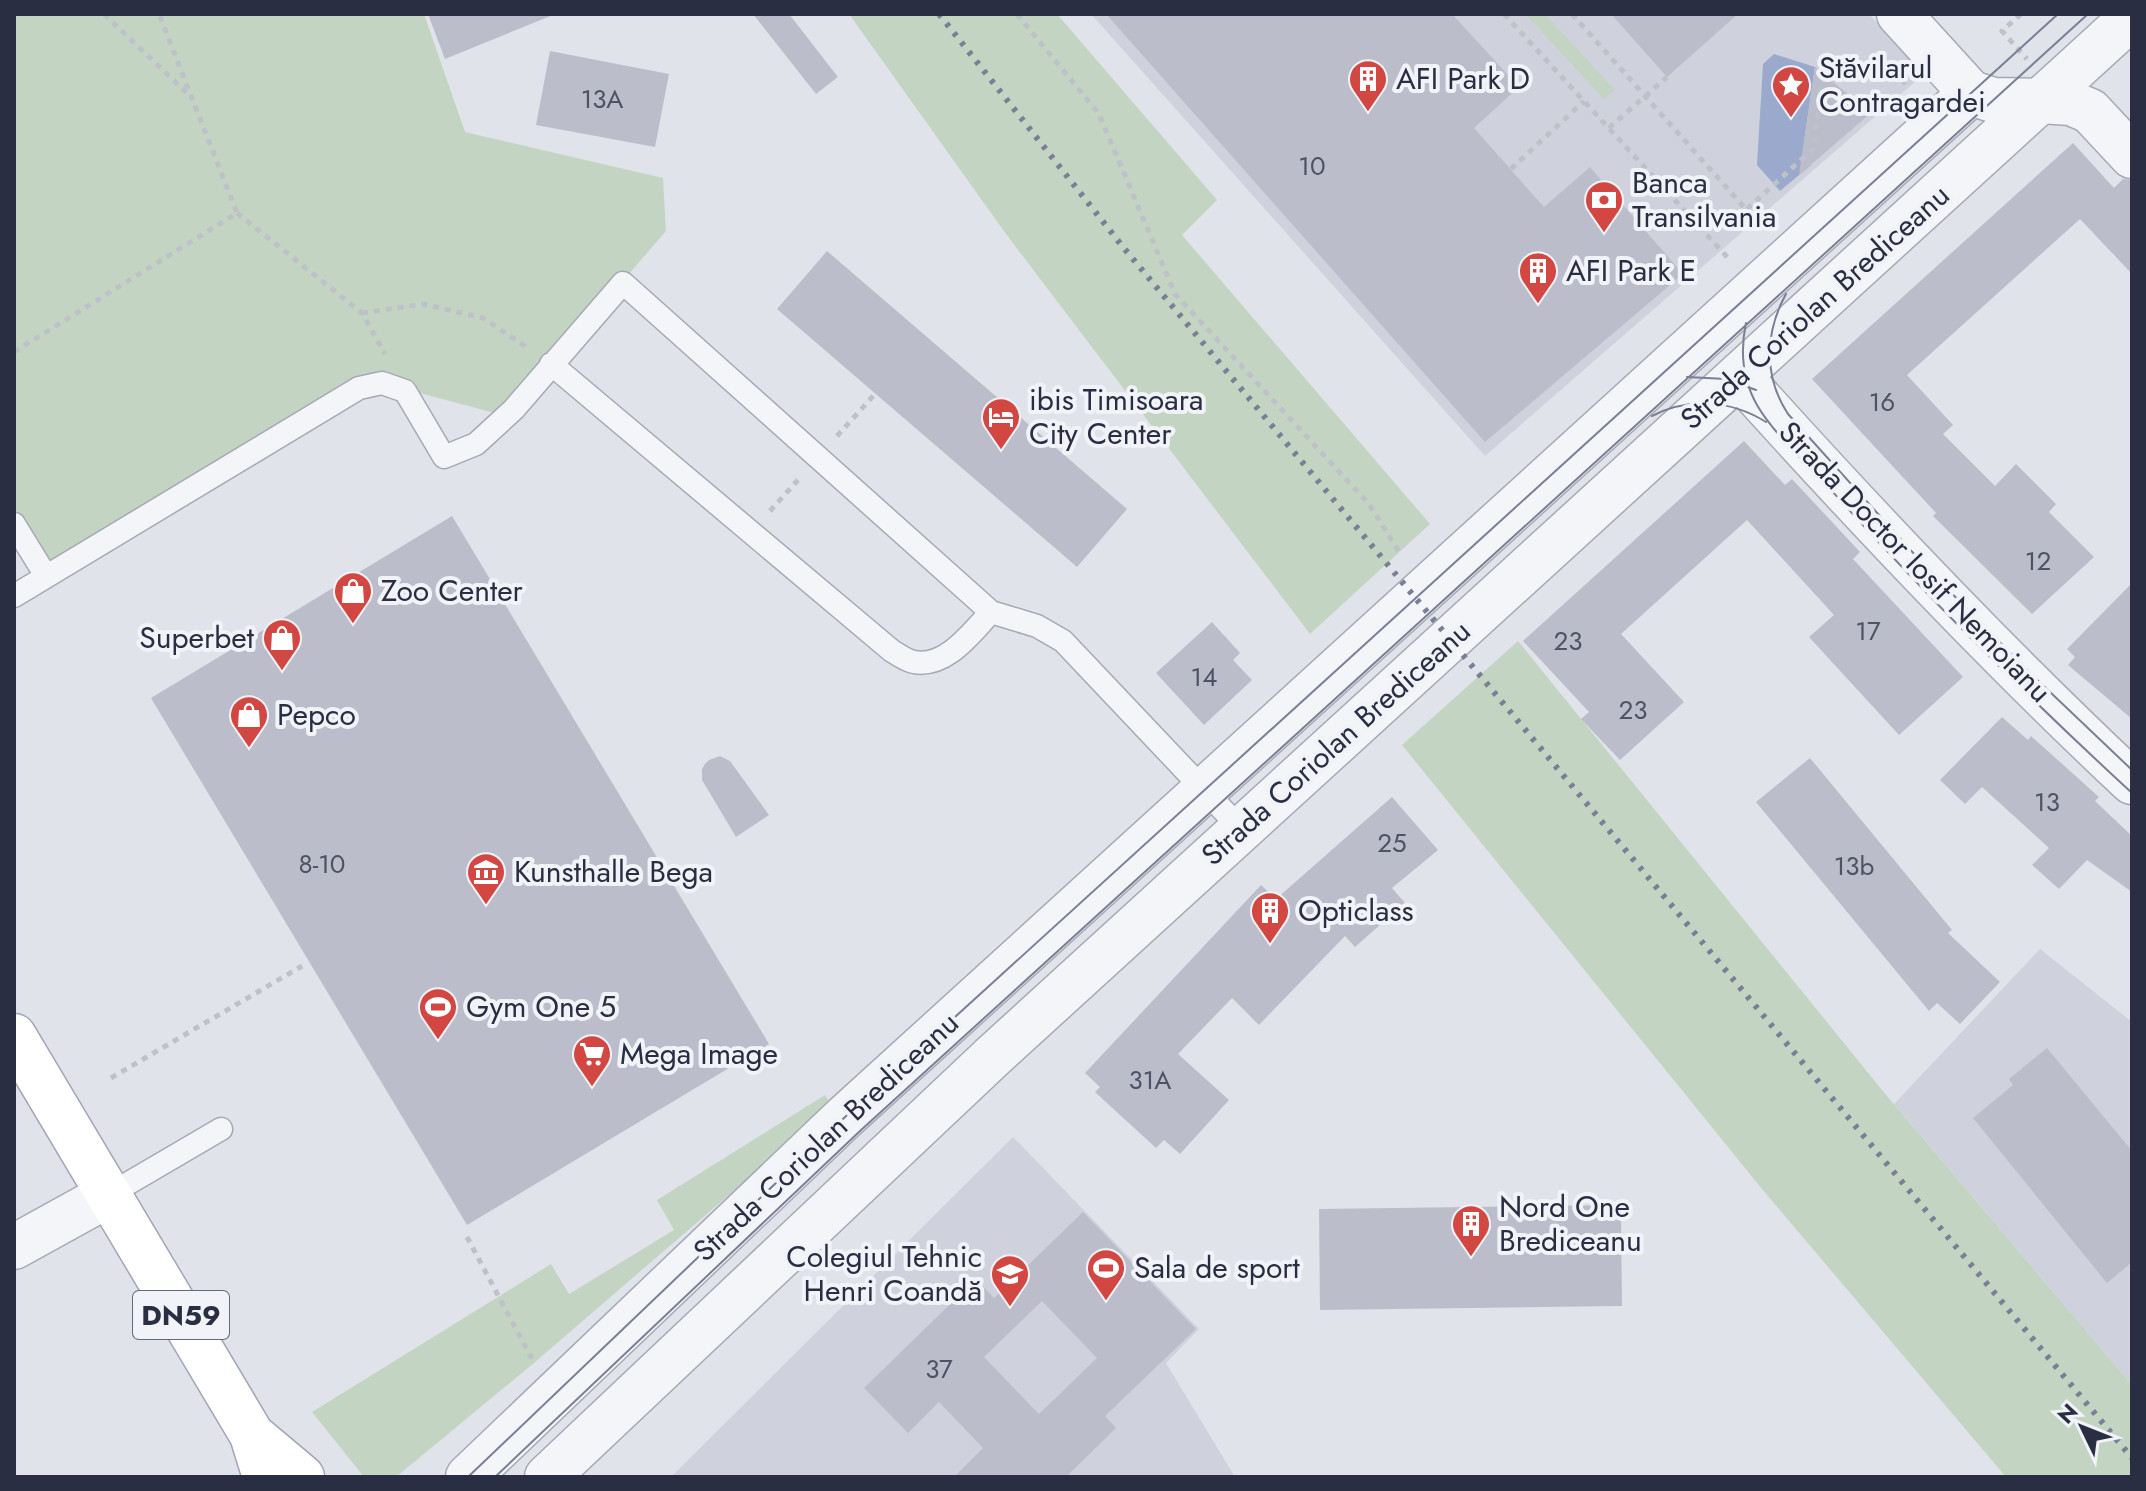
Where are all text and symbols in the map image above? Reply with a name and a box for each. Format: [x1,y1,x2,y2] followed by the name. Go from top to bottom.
[1819,46,1986,123] place label: Stăvilarul Contragardei
[1396,57,1530,100] place label: AFI Park D
[1347,58,1389,113] building icon: AFI Park D
[1770,64,1812,119] place icon: Stăvilarul Contragardei
[581,80,624,118] house number: 13A
[1298,147,1326,185] house number: 10
[1632,161,1776,238] place label: Banca Transilvania
[1671,174,1959,439] street label: Strada Coriolan Brediceanu
[1583,179,1625,234] bank icon: Banca Transilvania
[1566,249,1696,292] place label: AFI Park E
[1517,250,1559,305] building icon: AFI Park E
[1029,378,1203,455] place label: ibis Timisoara City Center
[1869,383,1895,421] house number: 16
[980,396,1022,451] hotel icon: ibis Timisoara City Center
[1769,411,2062,712] street label: Strada Doctor Iosif Nemoianu
[2025,542,2051,580] house number: 12
[381,569,524,612] place label: Zoo Center
[332,570,374,625] shop icon: Zoo Center
[1192,610,1480,875] street label: Strada Coriolan Brediceanu
[1855,612,1881,650] house number: 17
[139,616,255,659] place label: Superbet
[261,617,303,672] shop icon: Superbet
[1554,622,1583,660] house number: 23
[1191,658,1217,696] house number: 14
[1619,691,1648,729] house number: 23
[277,693,356,736] place label: Pepco
[228,694,270,749] shop icon: Pepco
[2034,783,2060,821] house number: 13
[1377,824,1407,862] house number: 25
[299,845,345,883] house number: 8-10
[1834,847,1874,885] house number: 13b
[514,850,713,893] place label: Kunsthalle Bega
[465,851,507,906] museum icon: Kunsthalle Bega
[1298,889,1414,932] place label: Opticlass
[1249,890,1291,945] building icon: Opticlass
[466,985,616,1028] place label: Gym One 5
[417,986,459,1041] sports icon: Gym One 5
[683,1002,968,1271] street label: Strada Coriolan Brediceanu
[620,1032,778,1075] place label: Mega Image
[571,1033,613,1088] supermarket icon: Mega Image
[1128,1061,1172,1099] house number: 31A
[1499,1185,1642,1262] place label: Nord One Brediceanu
[1450,1203,1492,1258] building icon: Nord One Brediceanu
[786,1235,982,1312] place label: Colegiul Tehnic Henri Coandă
[1134,1246,1301,1289] place label: Sala de sport
[1085,1247,1127,1302] sports icon: Sala de sport
[989,1253,1031,1308] school or university icon: Colegiul Tehnic Henri Coandă
[133,1291,229,1339] road number: DN59
[925,1350,953,1388] house number: 37
[2042,1387,2122,1467] north arrow
[2050,1396,2085,1431] text: N

